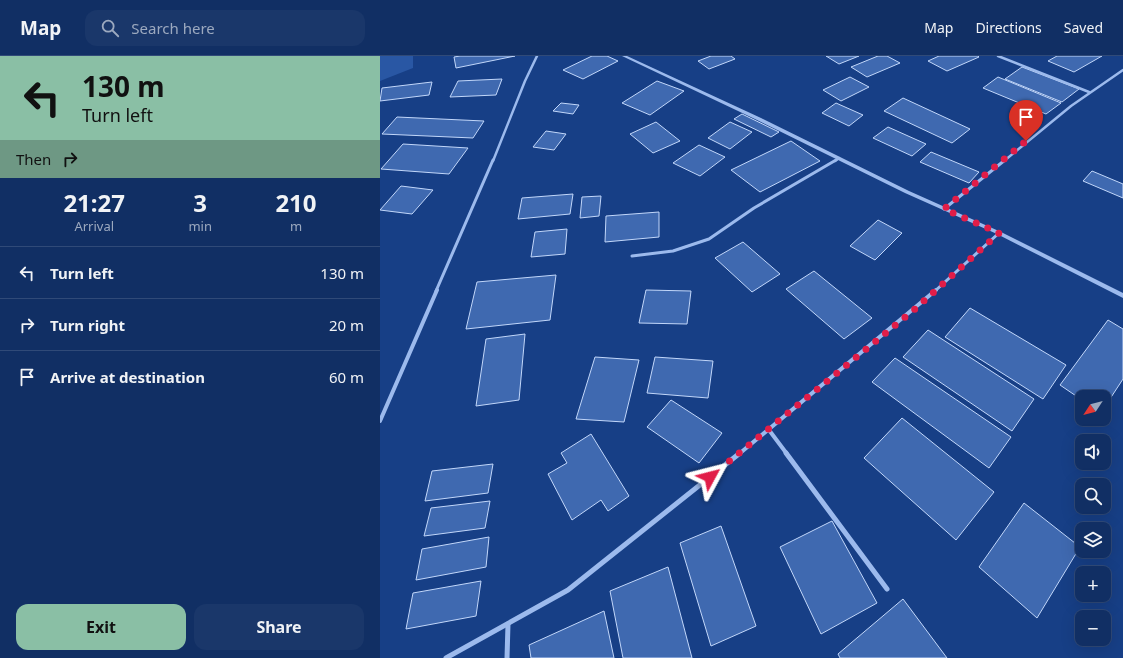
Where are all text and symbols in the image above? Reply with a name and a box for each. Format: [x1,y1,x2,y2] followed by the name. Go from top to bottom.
[85,10,365,46] search box
[20,15,61,41] text: Map
[99,17,121,39] icon: search
[131,18,215,38] text: Search here
[924,18,953,37] text: Map
[975,18,1042,37] text: Directions
[1064,18,1103,37] text: Saved
[82,67,165,105] text: 130 m
[16,72,68,124] icon: left
[1009,100,1043,141] pin
[82,103,153,127] text: Turn left
[1015,106,1037,128] icon: arrive
[59,148,81,170] icon: right
[16,149,51,169] text: Then
[63,186,125,219] text: 21:27
[193,186,207,219] text: 3
[275,186,317,219] text: 210
[74,217,114,235] text: Arrival
[188,217,212,235] text: min
[290,217,302,235] text: m
[16,262,38,284] icon: left
[50,263,114,283] text: Turn left
[320,263,364,283] text: 130 m
[16,314,38,336] icon: right
[50,315,125,335] text: Turn right
[329,315,364,335] text: 20 m
[16,366,38,388] icon: arrive
[50,367,205,387] text: Arrive at destination
[329,367,364,387] text: 60 m
[1075,390,1111,426] north arrow
[1075,390,1111,646] map controls
[1075,434,1111,470] button: sound
[689,456,731,498] position arrow
[1075,478,1111,514] button: search
[1075,522,1111,558] button: layers
[1075,566,1111,602] button: +
[16,604,186,650] button: Exit
[194,604,364,650] button: Share
[1075,610,1111,646] button: −

